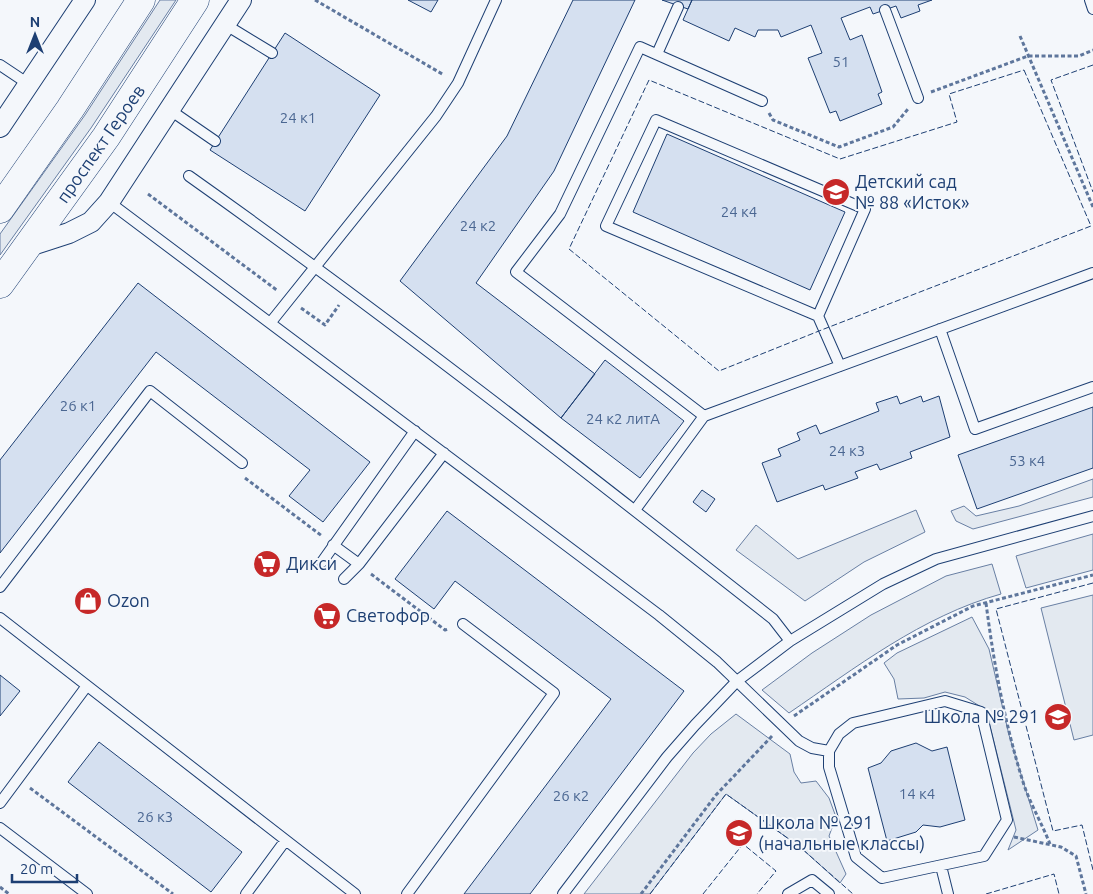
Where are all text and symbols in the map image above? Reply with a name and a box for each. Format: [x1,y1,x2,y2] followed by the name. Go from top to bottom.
[10,10,60,60] north arrow
[30,14,40,30] text: N
[833,53,849,70] house number: 51
[52,81,148,206] street label: проспект Героев
[280,109,316,126] house number: 24 к1
[855,171,969,212] place label: Детский сад № 88 «Исток»
[821,177,851,207] school or university icon: Детский сад № 88 «Исток»
[721,203,757,220] house number: 24 к4
[460,217,496,234] house number: 24 к2
[60,397,96,414] house number: 26 к1
[586,410,660,427] house number: 24 к2 литА
[829,442,865,459] house number: 24 к3
[1009,452,1045,469] house number: 53 к4
[252,549,282,579] supermarket icon: Дикси
[286,553,337,573] place label: Дикси
[73,586,103,616] shop icon: Ozon
[107,590,150,610] place label: Ozon
[312,601,342,631] supermarket icon: Светофор
[346,605,430,625] place label: Светофор
[1043,702,1073,732] school or university icon: Школа № 291
[924,706,1039,726] place label: Школа № 291
[899,785,935,802] house number: 14 к4
[553,787,589,804] house number: 26 к2
[137,808,173,825] house number: 26 к3
[758,812,925,854] place label: Школа № 291 (начальные классы)
[724,818,754,848] school or university icon: Школа № 291 (начальные классы)
[12,852,78,884] scale bar
[20,860,53,877] text: 20 m

